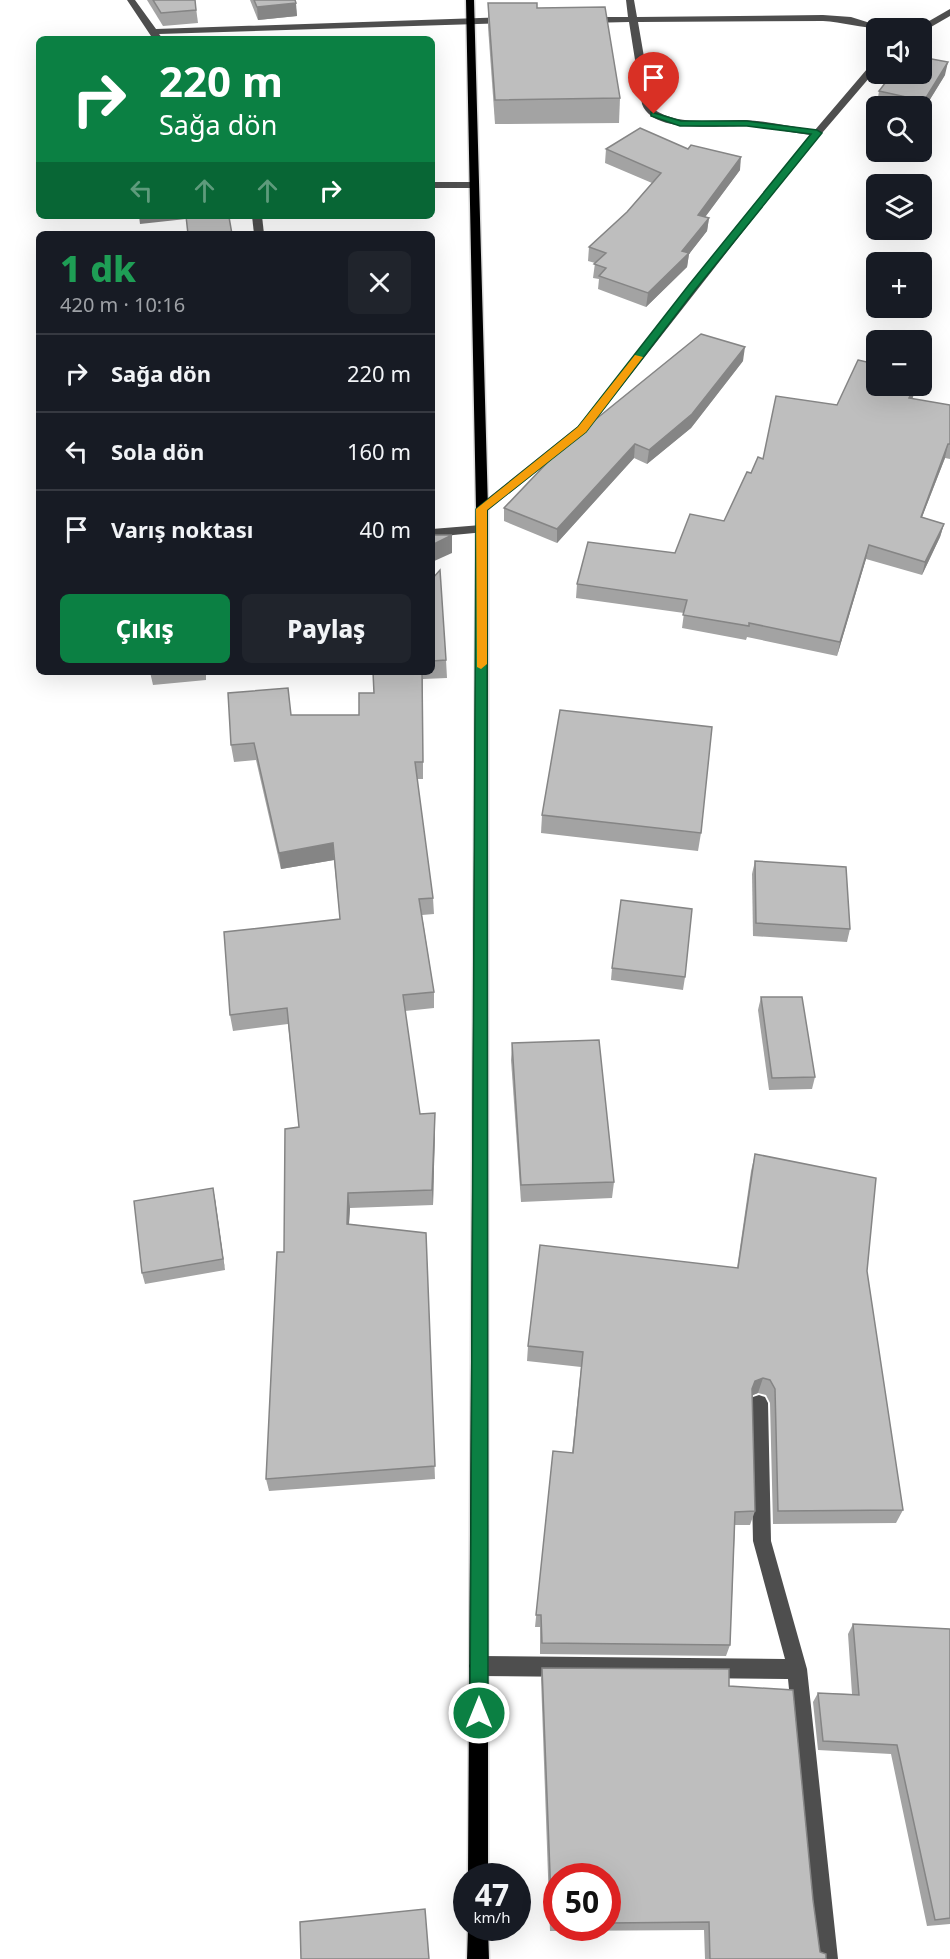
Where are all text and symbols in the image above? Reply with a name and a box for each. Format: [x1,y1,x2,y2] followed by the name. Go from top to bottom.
[866,18,932,396] map controls
[866,18,932,84] button: sound
[159,52,283,109] text: 220 m
[628,52,679,114] pin
[60,60,138,138] icon: right
[637,61,670,94] icon: arrive
[866,96,932,162] button: search
[159,106,277,143] text: Sağa dön
[125,174,158,207] icon: left
[188,174,221,207] icon: ahead
[251,174,284,207] icon: ahead
[314,174,347,207] icon: right
[866,174,932,240] button: layers
[60,244,136,293] text: 1 dk
[348,251,411,314] button: close
[866,252,932,318] button: +
[60,291,185,318] text: 420 m · 10:16
[866,330,932,396] button: −
[60,357,93,390] icon: right
[111,358,211,388] text: Sağa dön
[347,358,411,388] text: 220 m
[60,435,93,468] icon: left
[111,436,204,466] text: Sola dön
[347,436,411,466] text: 160 m
[60,513,93,546] icon: arrive
[111,514,253,544] text: Varış noktası
[360,514,411,544] text: 40 m
[60,594,230,663] button: Çıkış
[242,594,411,663] button: Paylaş
[447,1681,511,1745] position arrow
[543,1863,621,1941] speed limit sign: 50
[475,1874,509,1915] text: 47
[474,1907,510,1927] text: km/h

